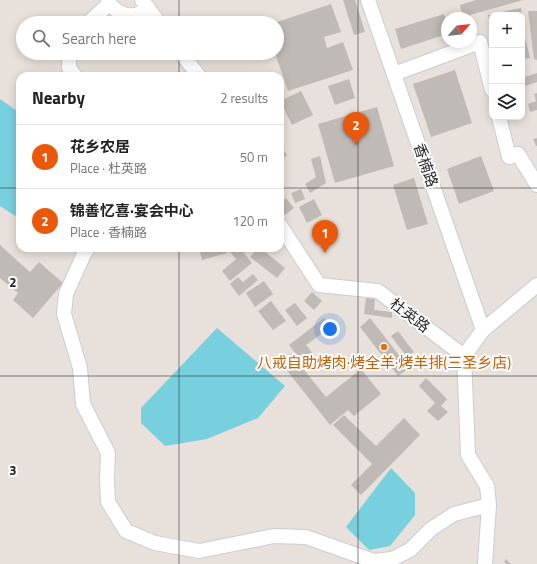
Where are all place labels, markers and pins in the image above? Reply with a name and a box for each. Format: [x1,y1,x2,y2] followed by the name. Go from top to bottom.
[343,112,369,145] pin: 2
[312,220,338,253] pin: 1
[379,342,389,352] marker: 八戒自助烤肉·烤全羊·烤羊排(三圣乡店)
[257,351,511,374] place label: 八戒自助烤肉·烤全羊·烤羊排(三圣乡店)

